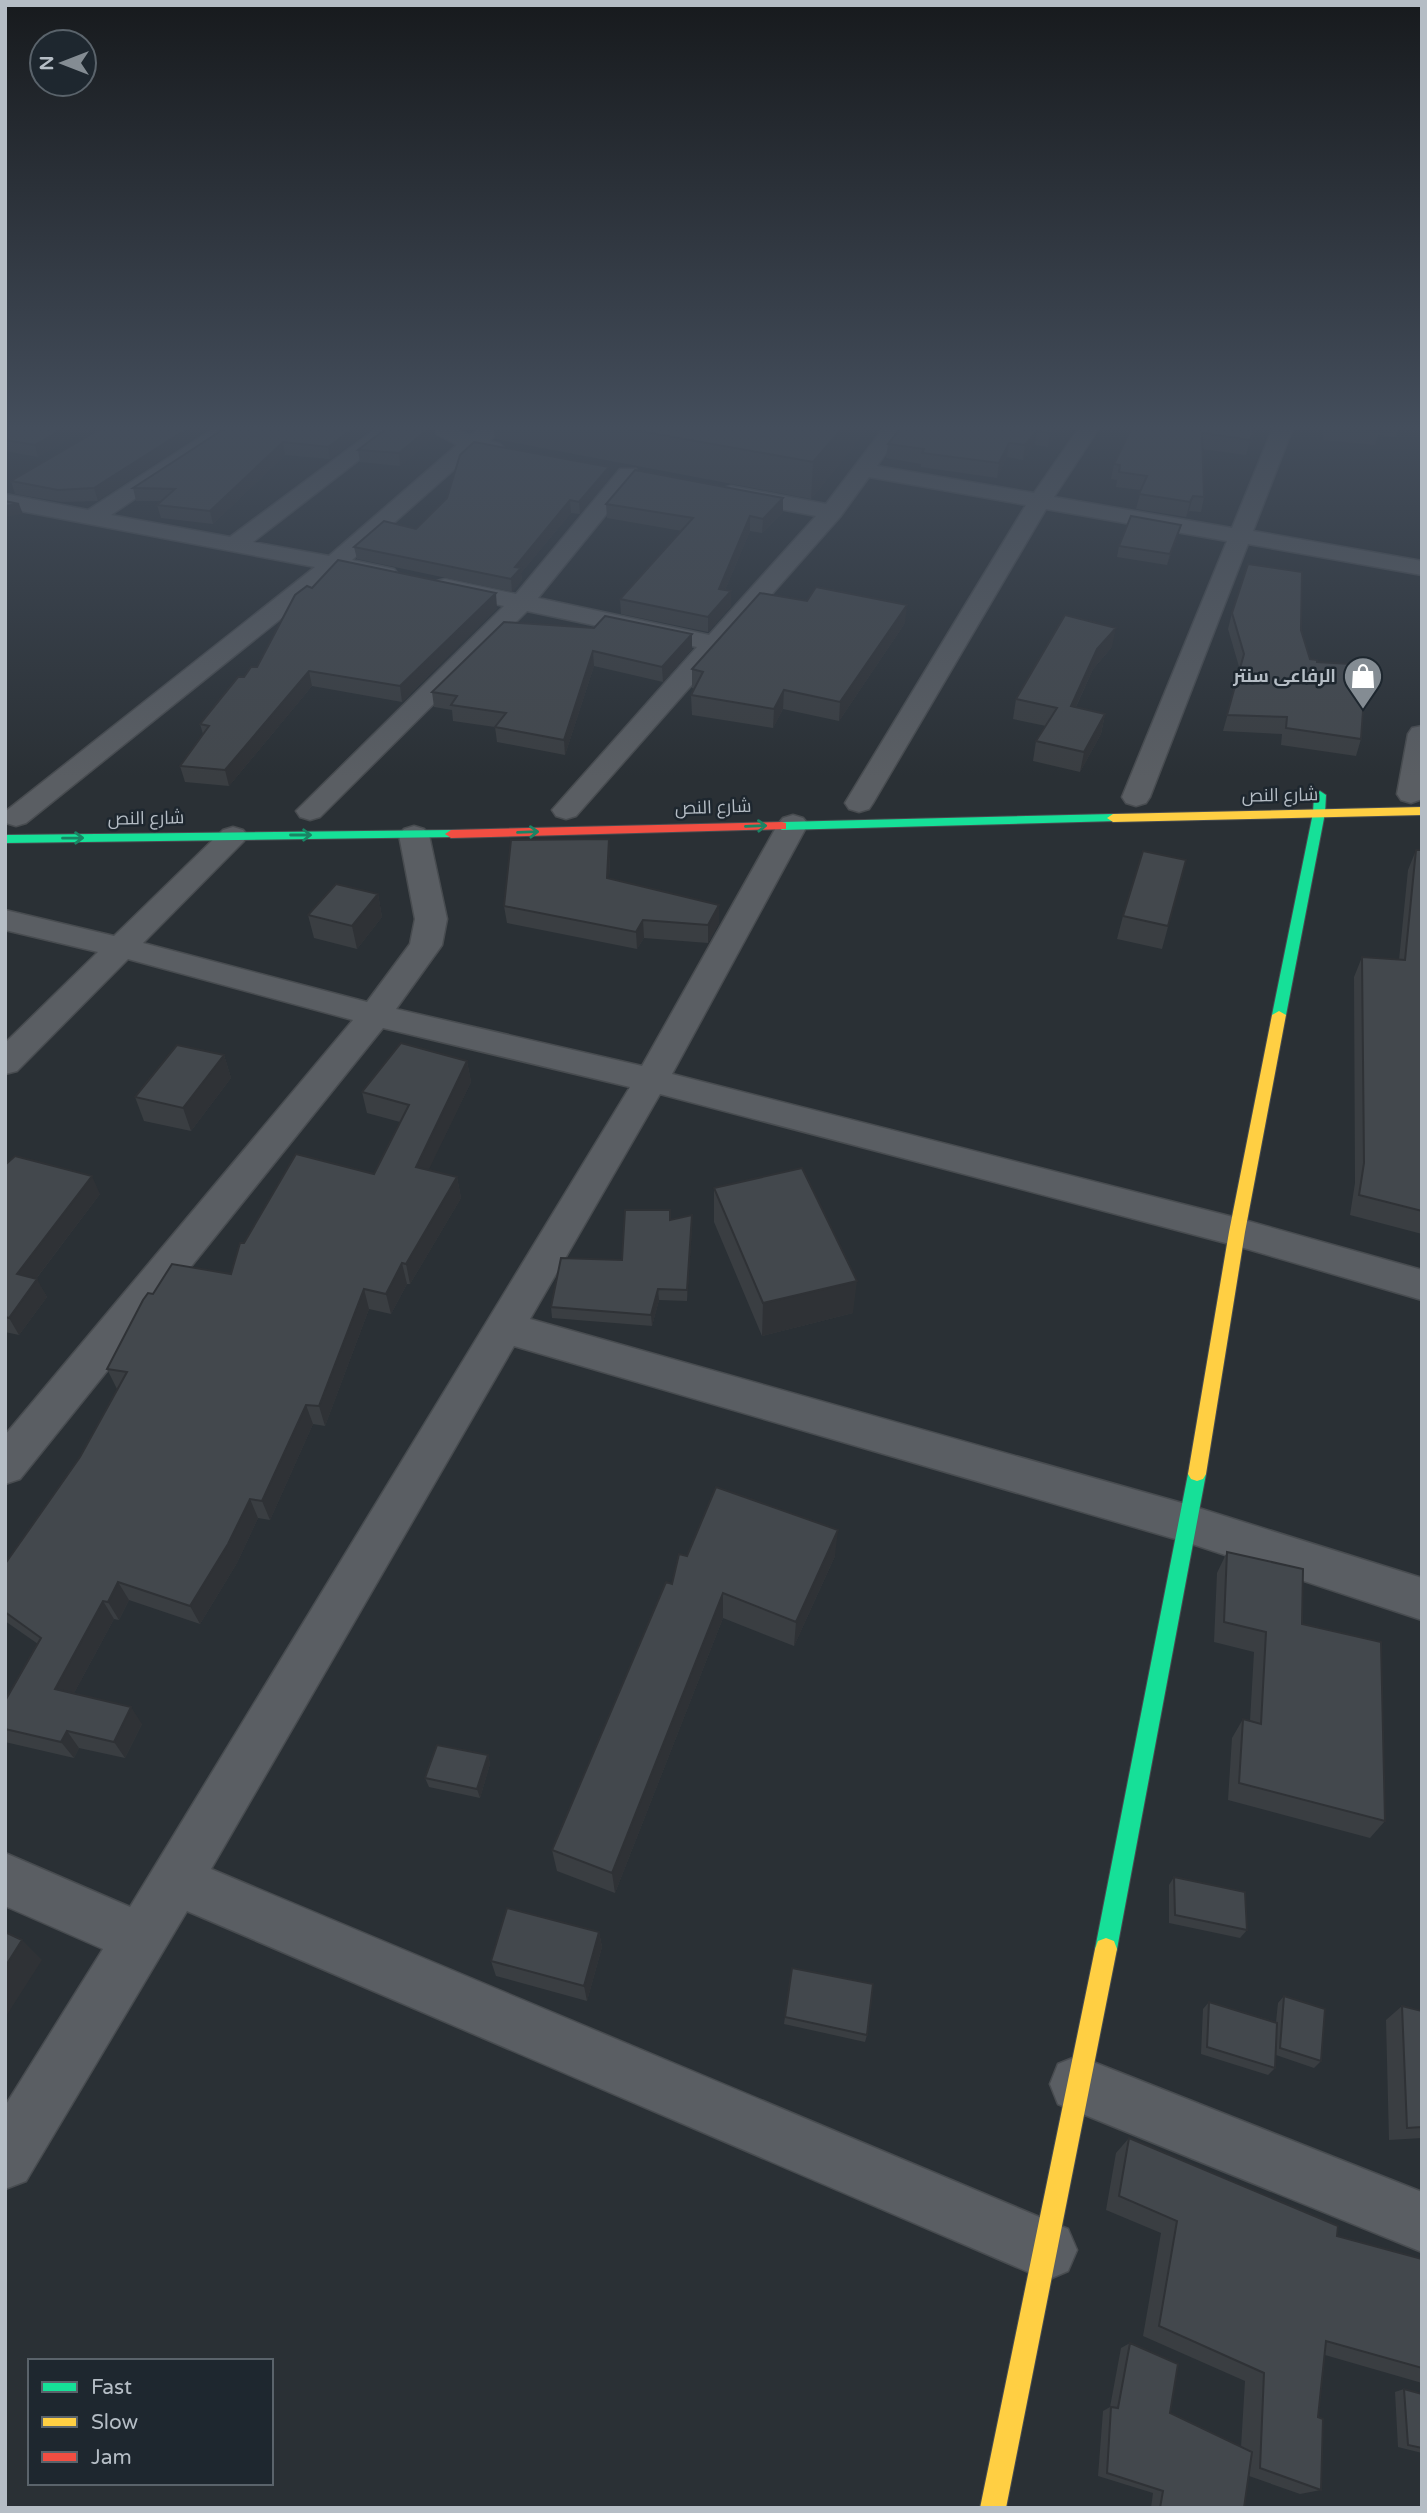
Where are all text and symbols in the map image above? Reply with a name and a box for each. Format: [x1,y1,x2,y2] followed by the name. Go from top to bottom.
[28,28,98,98] north arrow
[36,55,58,71] text: N
[1342,655,1384,710] shop icon: الرفاعى سنتر
[1232,665,1336,687] place label: الرفاعى سنتر
[1241,783,1319,808] street label: شارع النص
[674,795,752,820] street label: شارع النص
[107,806,185,831] street label: شارع النص
[744,819,767,832] one-way arrow
[517,825,540,838] one-way arrow
[289,828,312,842] one-way arrow
[62,831,85,845] one-way arrow
[28,2359,273,2485] legend
[91,2375,132,2400] text: Fast
[91,2410,139,2435] text: Slow
[91,2445,132,2470] text: Jam

